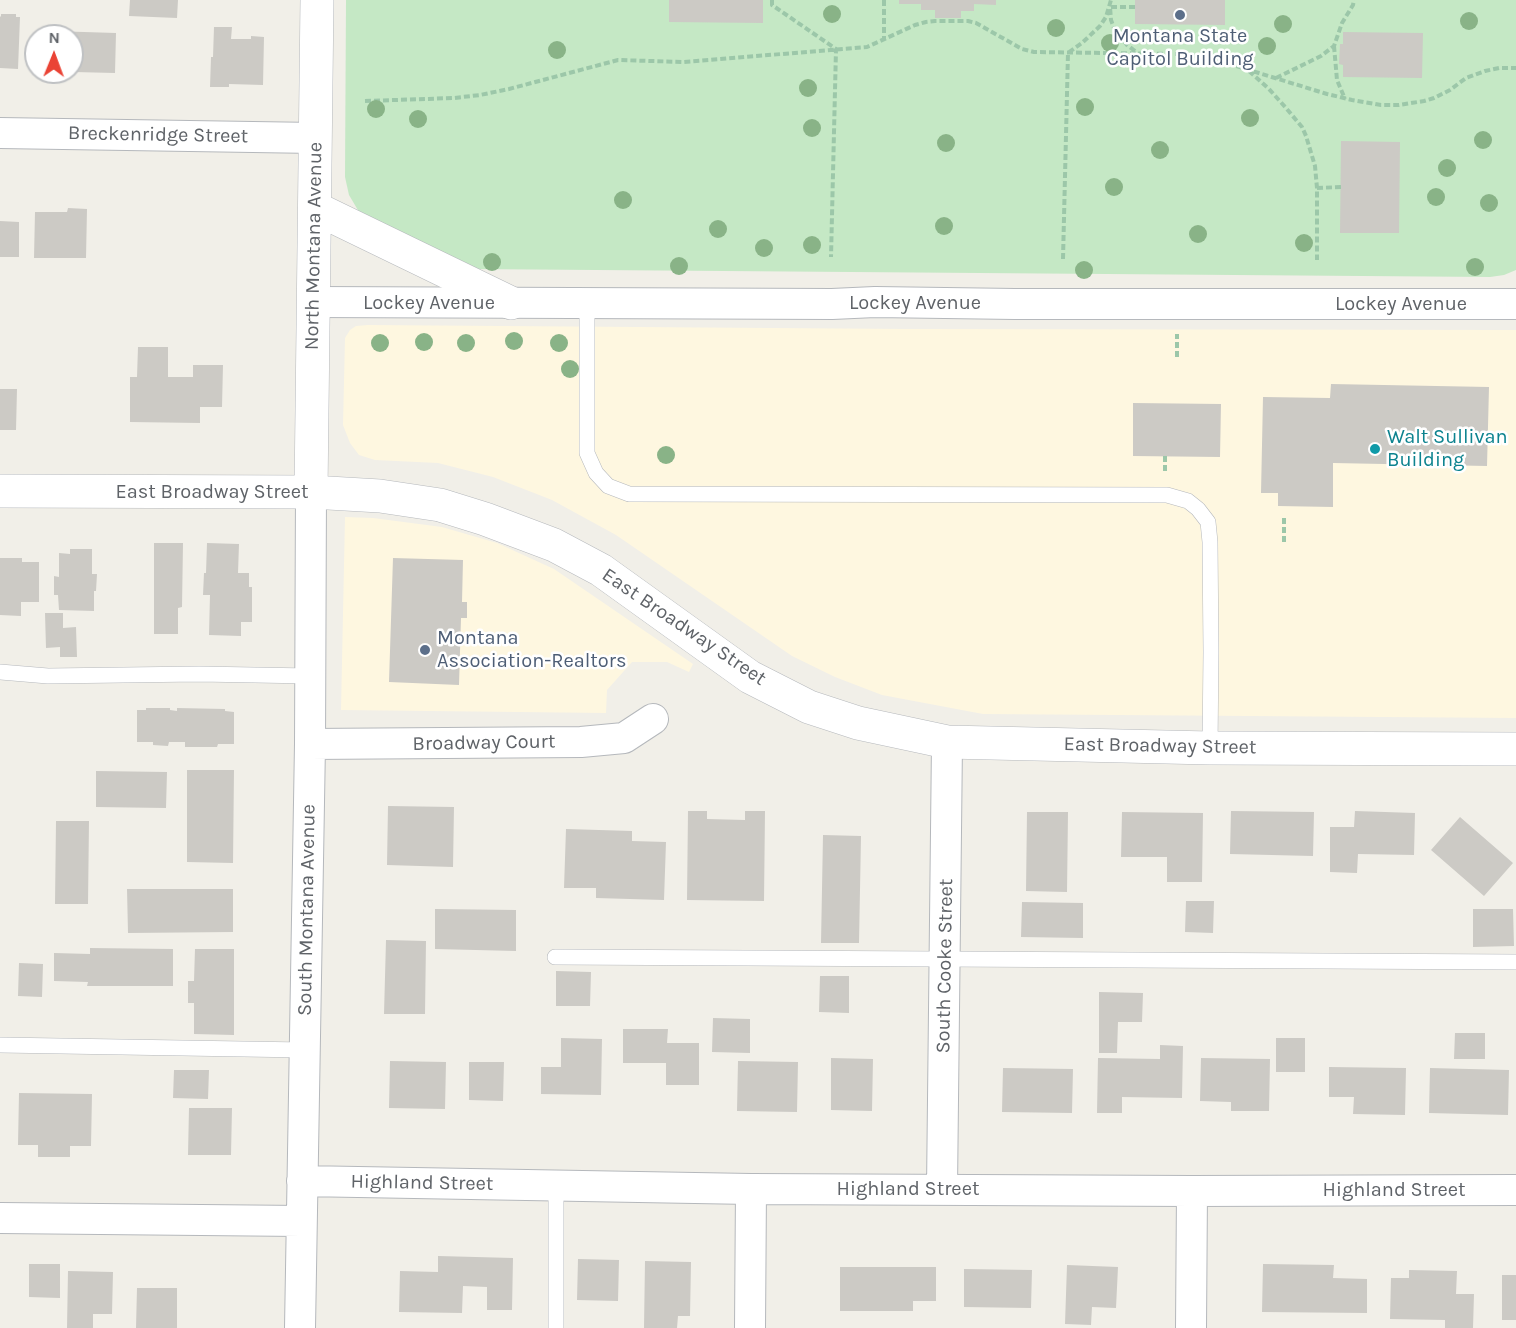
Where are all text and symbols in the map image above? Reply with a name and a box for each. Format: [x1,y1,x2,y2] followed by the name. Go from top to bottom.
[1173,8,1187,22] marker: Montana State Capitol Building
[24,24,84,84] north arrow
[1107,24,1253,71] place label: Montana State Capitol Building
[48,28,60,47] text: N
[68,121,248,149] street label: Breckenridge Street
[300,142,328,350] street label: North Montana Avenue
[363,291,495,315] street label: Lockey Avenue
[849,291,981,315] street label: Lockey Avenue
[1335,292,1467,316] street label: Lockey Avenue
[1387,425,1508,472] place label: Walt Sullivan Building
[1368,442,1382,456] marker: Walt Sullivan Building
[116,480,308,504] street label: East Broadway Street
[597,563,771,691] street label: East Broadway Street
[437,626,626,673] place label: Montana Association-Realtors
[418,643,432,657] marker: Montana Association-Realtors
[412,730,556,756] street label: Broadway Court
[1063,732,1257,760] street label: East Broadway Street
[293,804,321,1016] street label: South Montana Avenue
[931,878,959,1054] street label: South Cooke Street
[350,1170,494,1196] street label: Highland Street
[837,1177,979,1201] street label: Highland Street
[1323,1178,1465,1202] street label: Highland Street

